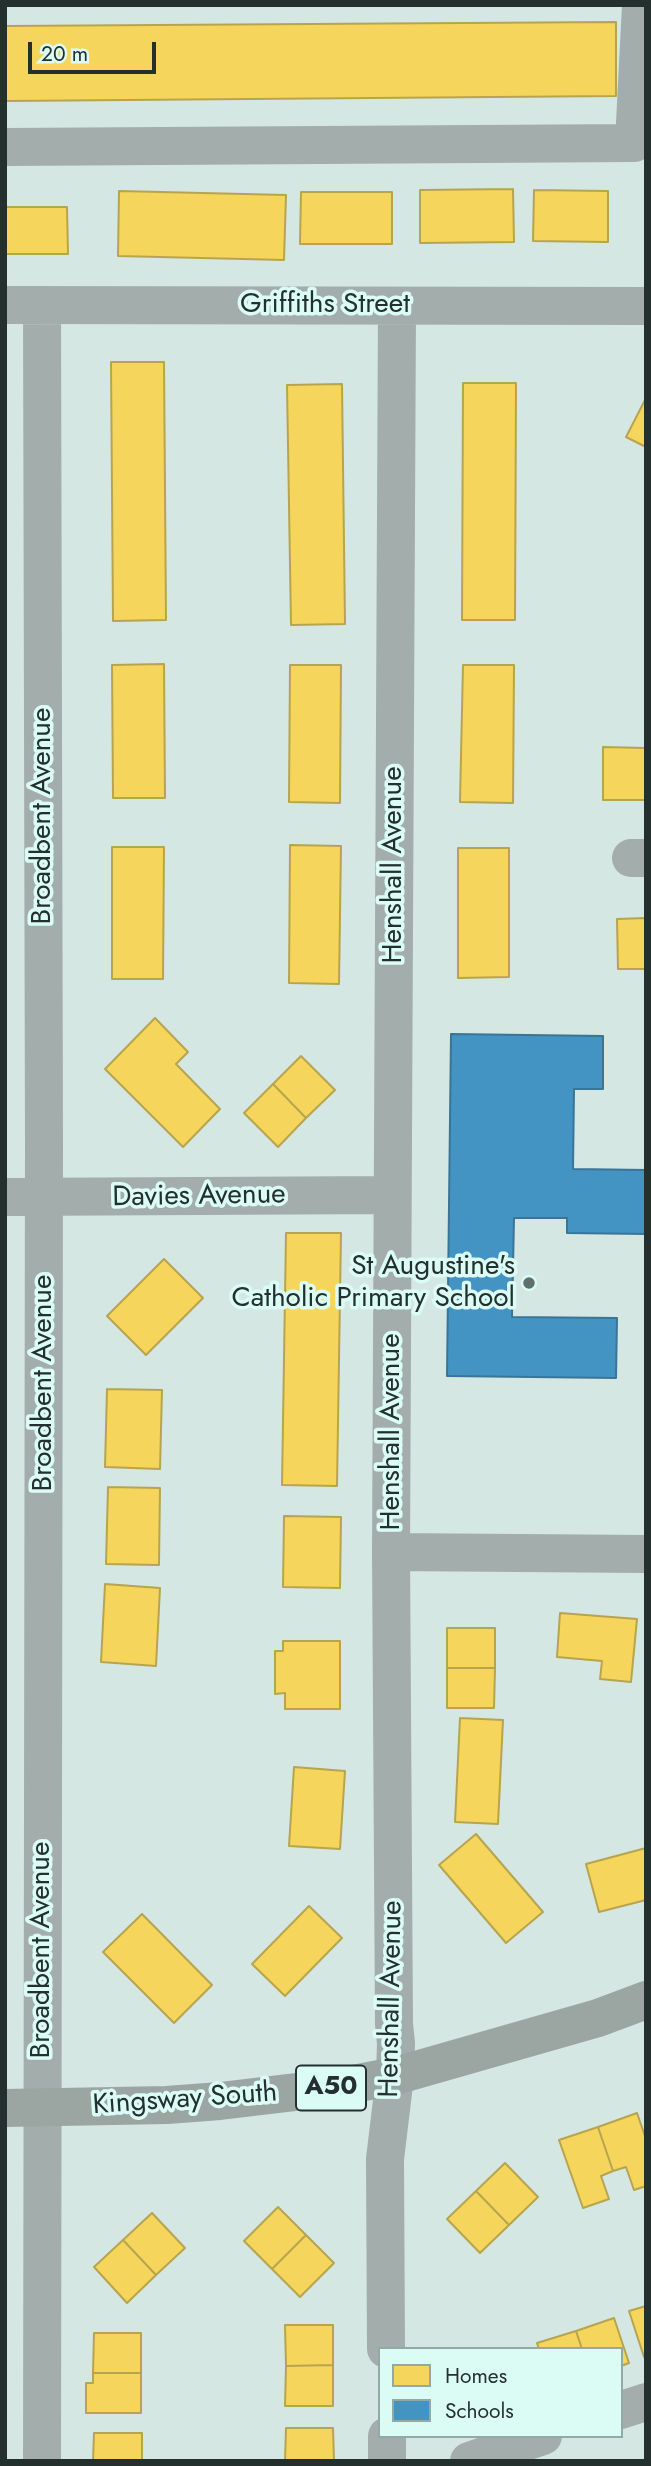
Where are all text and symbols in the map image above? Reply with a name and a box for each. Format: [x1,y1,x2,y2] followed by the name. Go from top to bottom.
[32,28,159,72] scale bar
[41,39,88,69] text: 20 m
[240,288,410,322] street label: Griffiths Street
[26,708,60,924] street label: Broadbent Avenue
[377,766,411,964] street label: Henshall Avenue
[112,1179,286,1215] street label: Davies Avenue
[232,1250,515,1316] place label: St Augustine's Catholic Primary School
[27,1275,61,1491] street label: Broadbent Avenue
[521,1275,537,1291] marker: St Augustine's Catholic Primary School
[375,1333,409,1531] street label: Henshall Avenue
[25,1842,59,2058] street label: Broadbent Avenue
[373,1900,411,2098] street label: Henshall Avenue
[296,2066,366,2110] road number: A50
[92,2077,278,2123] street label: Kingsway South
[378,2347,623,2438] legend
[445,2361,507,2391] text: Homes
[445,2396,514,2426] text: Schools

